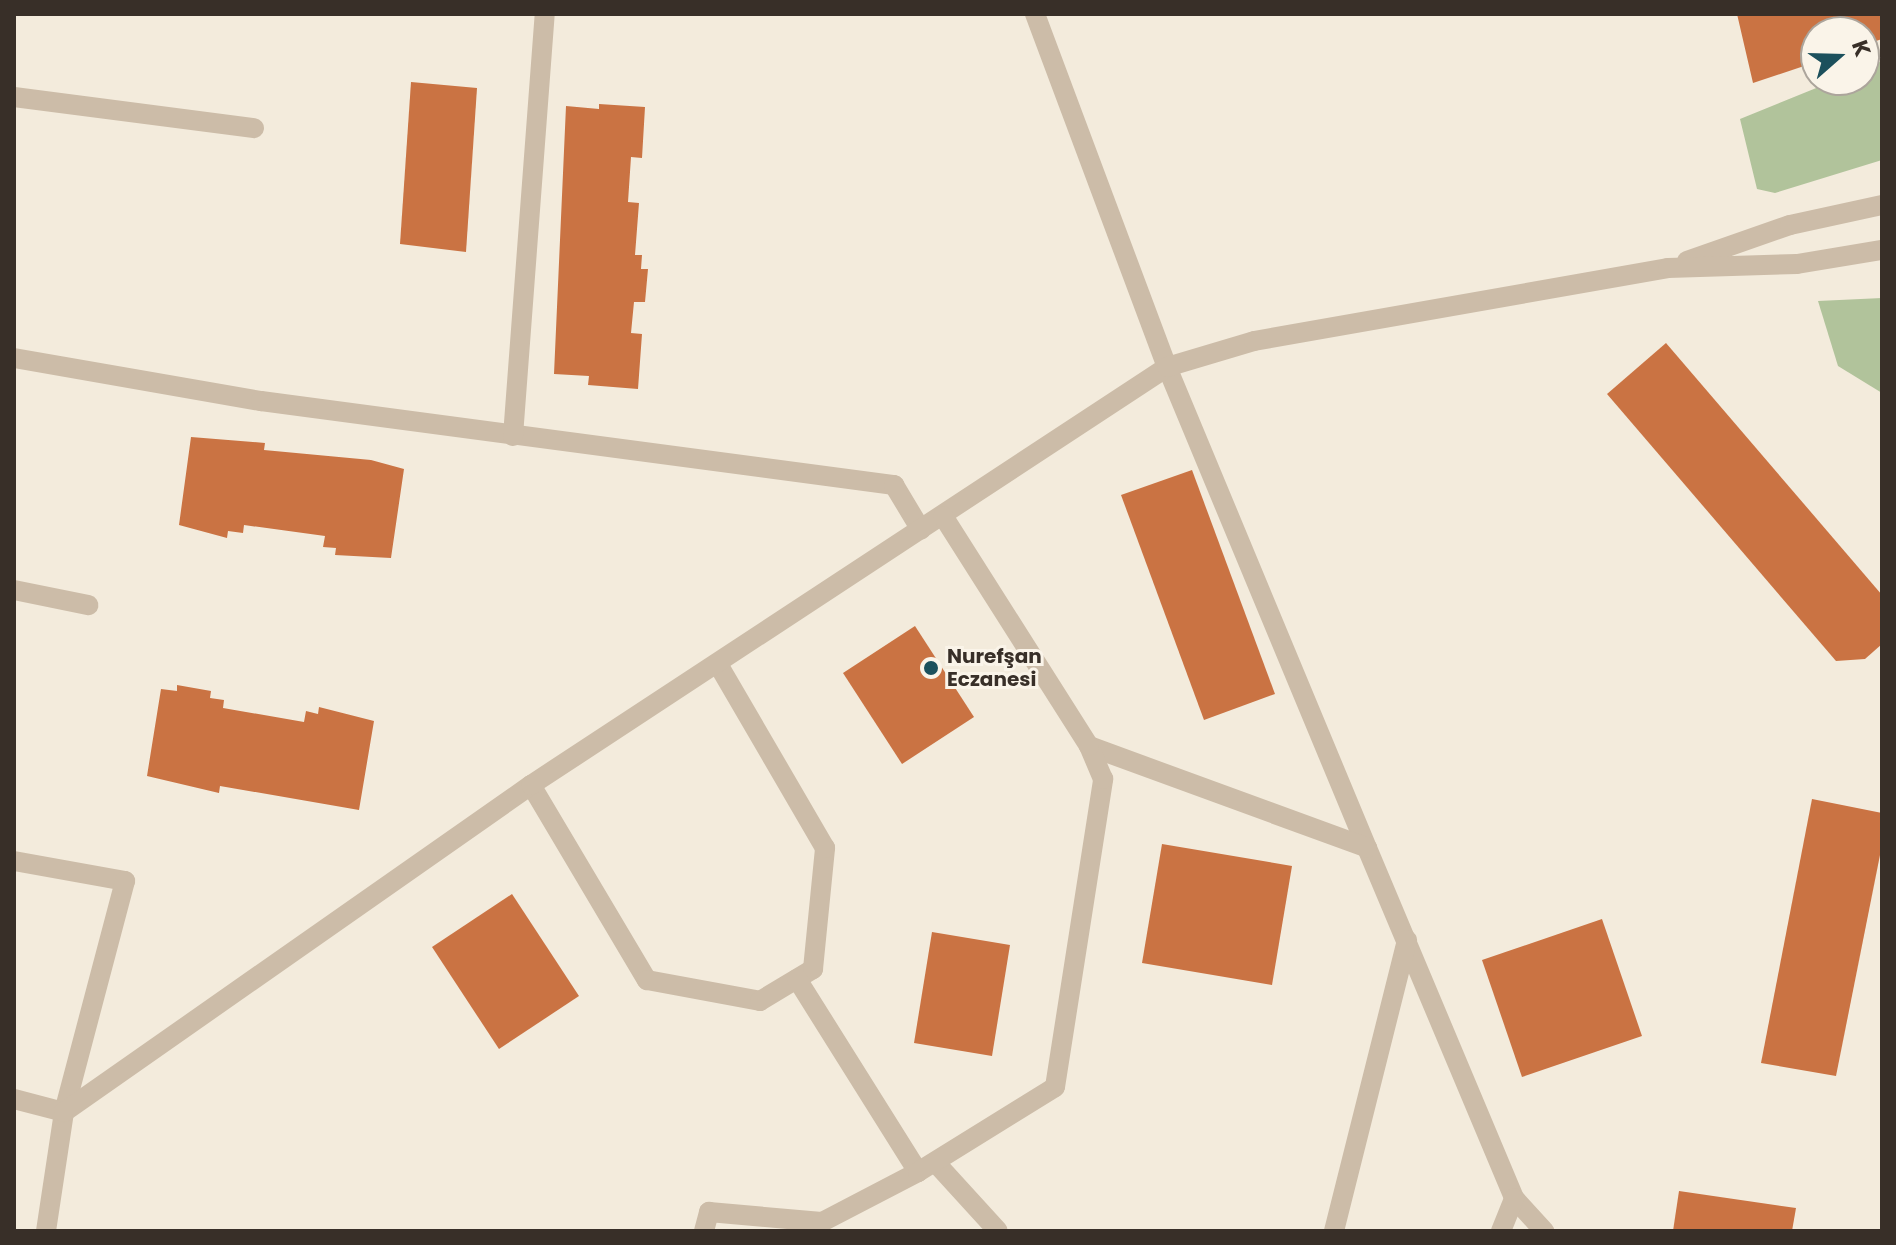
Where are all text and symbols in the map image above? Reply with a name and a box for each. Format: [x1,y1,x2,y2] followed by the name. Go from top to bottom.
[1800,16,1880,96] north arrow
[1844,36,1878,61] text: K
[947,644,1042,691] place label: Nurefşan Eczanesi
[922,659,940,677] marker: Nurefşan Eczanesi

